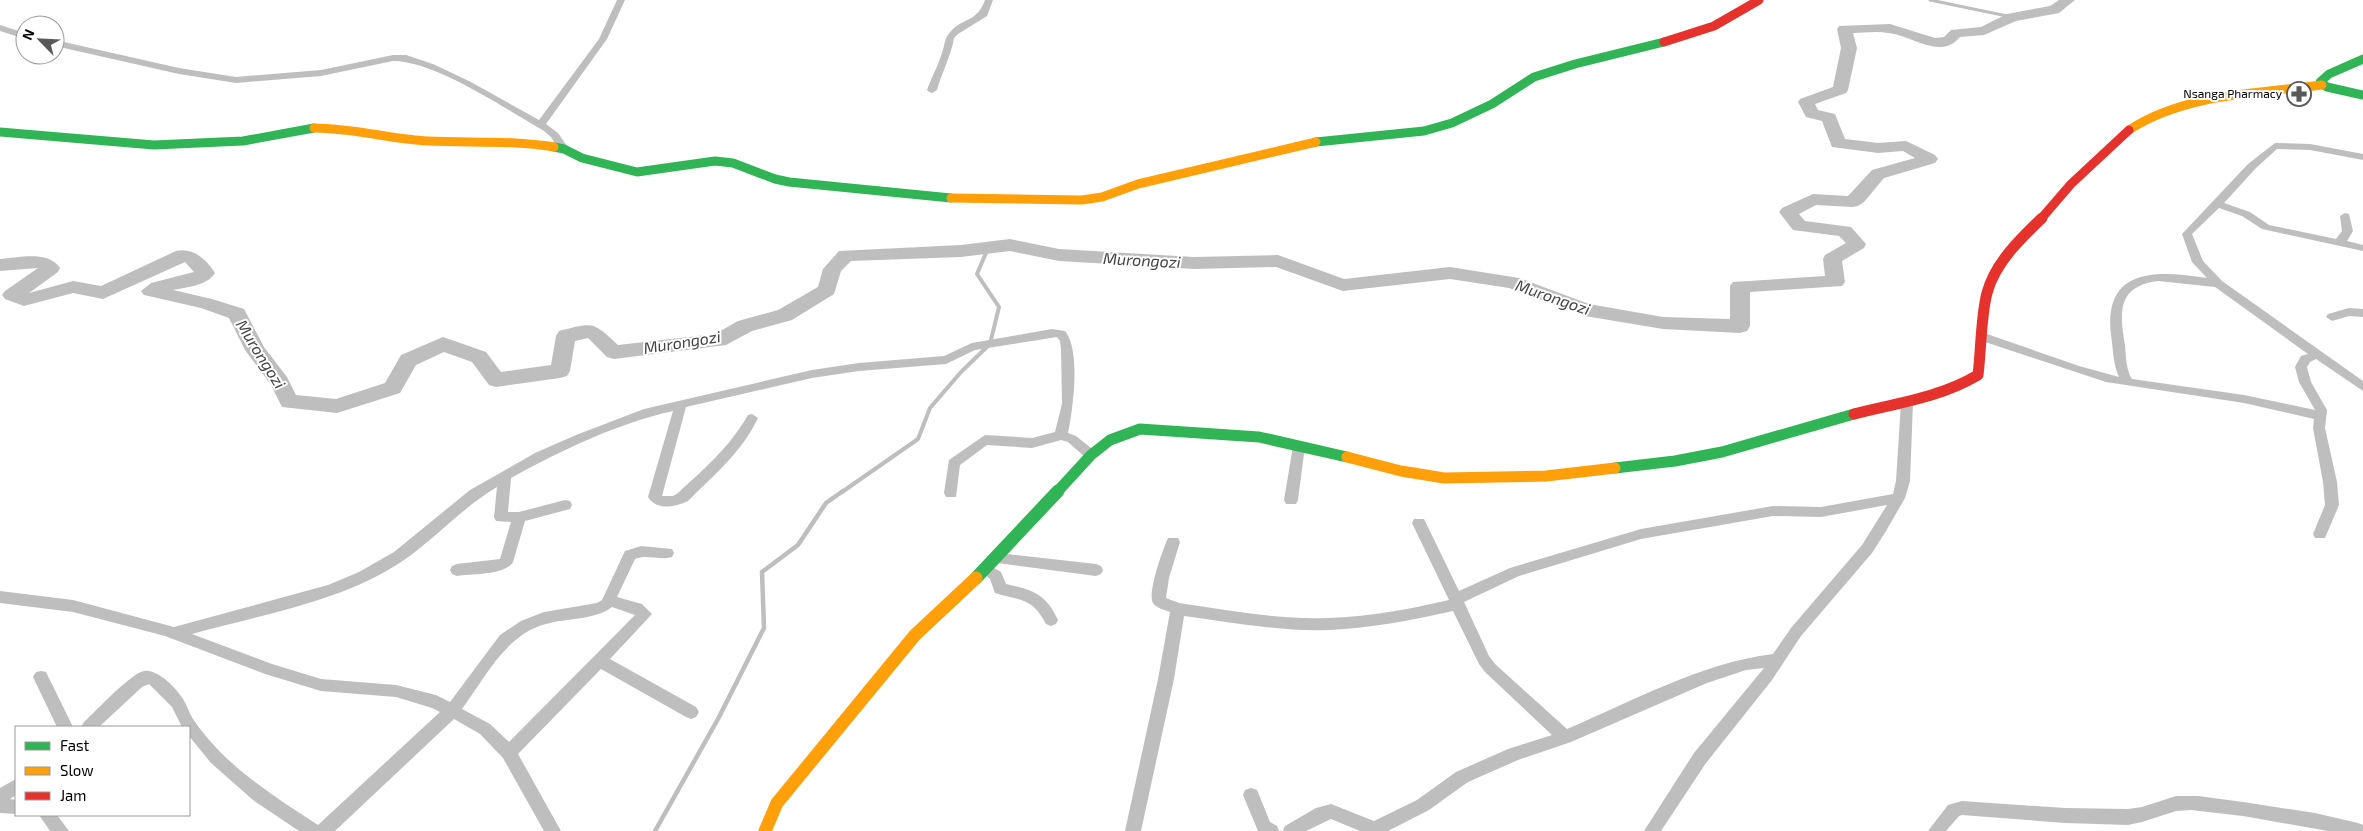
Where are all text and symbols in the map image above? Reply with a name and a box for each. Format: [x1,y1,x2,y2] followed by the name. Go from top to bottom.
[15,15,65,65] north arrow
[18,26,37,43] text: N
[2286,81,2312,107] pharmacy icon: Nsanga Pharmacy
[2183,86,2283,100] place label: Nsanga Pharmacy
[1103,248,1181,271] water label: Murongozi
[1513,275,1593,318] water label: Murongozi
[233,316,290,392] water label: Murongozi
[642,326,722,357] water label: Murongozi
[15,726,190,816] legend
[60,736,90,754] text: Fast
[60,761,94,779] text: Slow
[60,786,86,804] text: Jam

